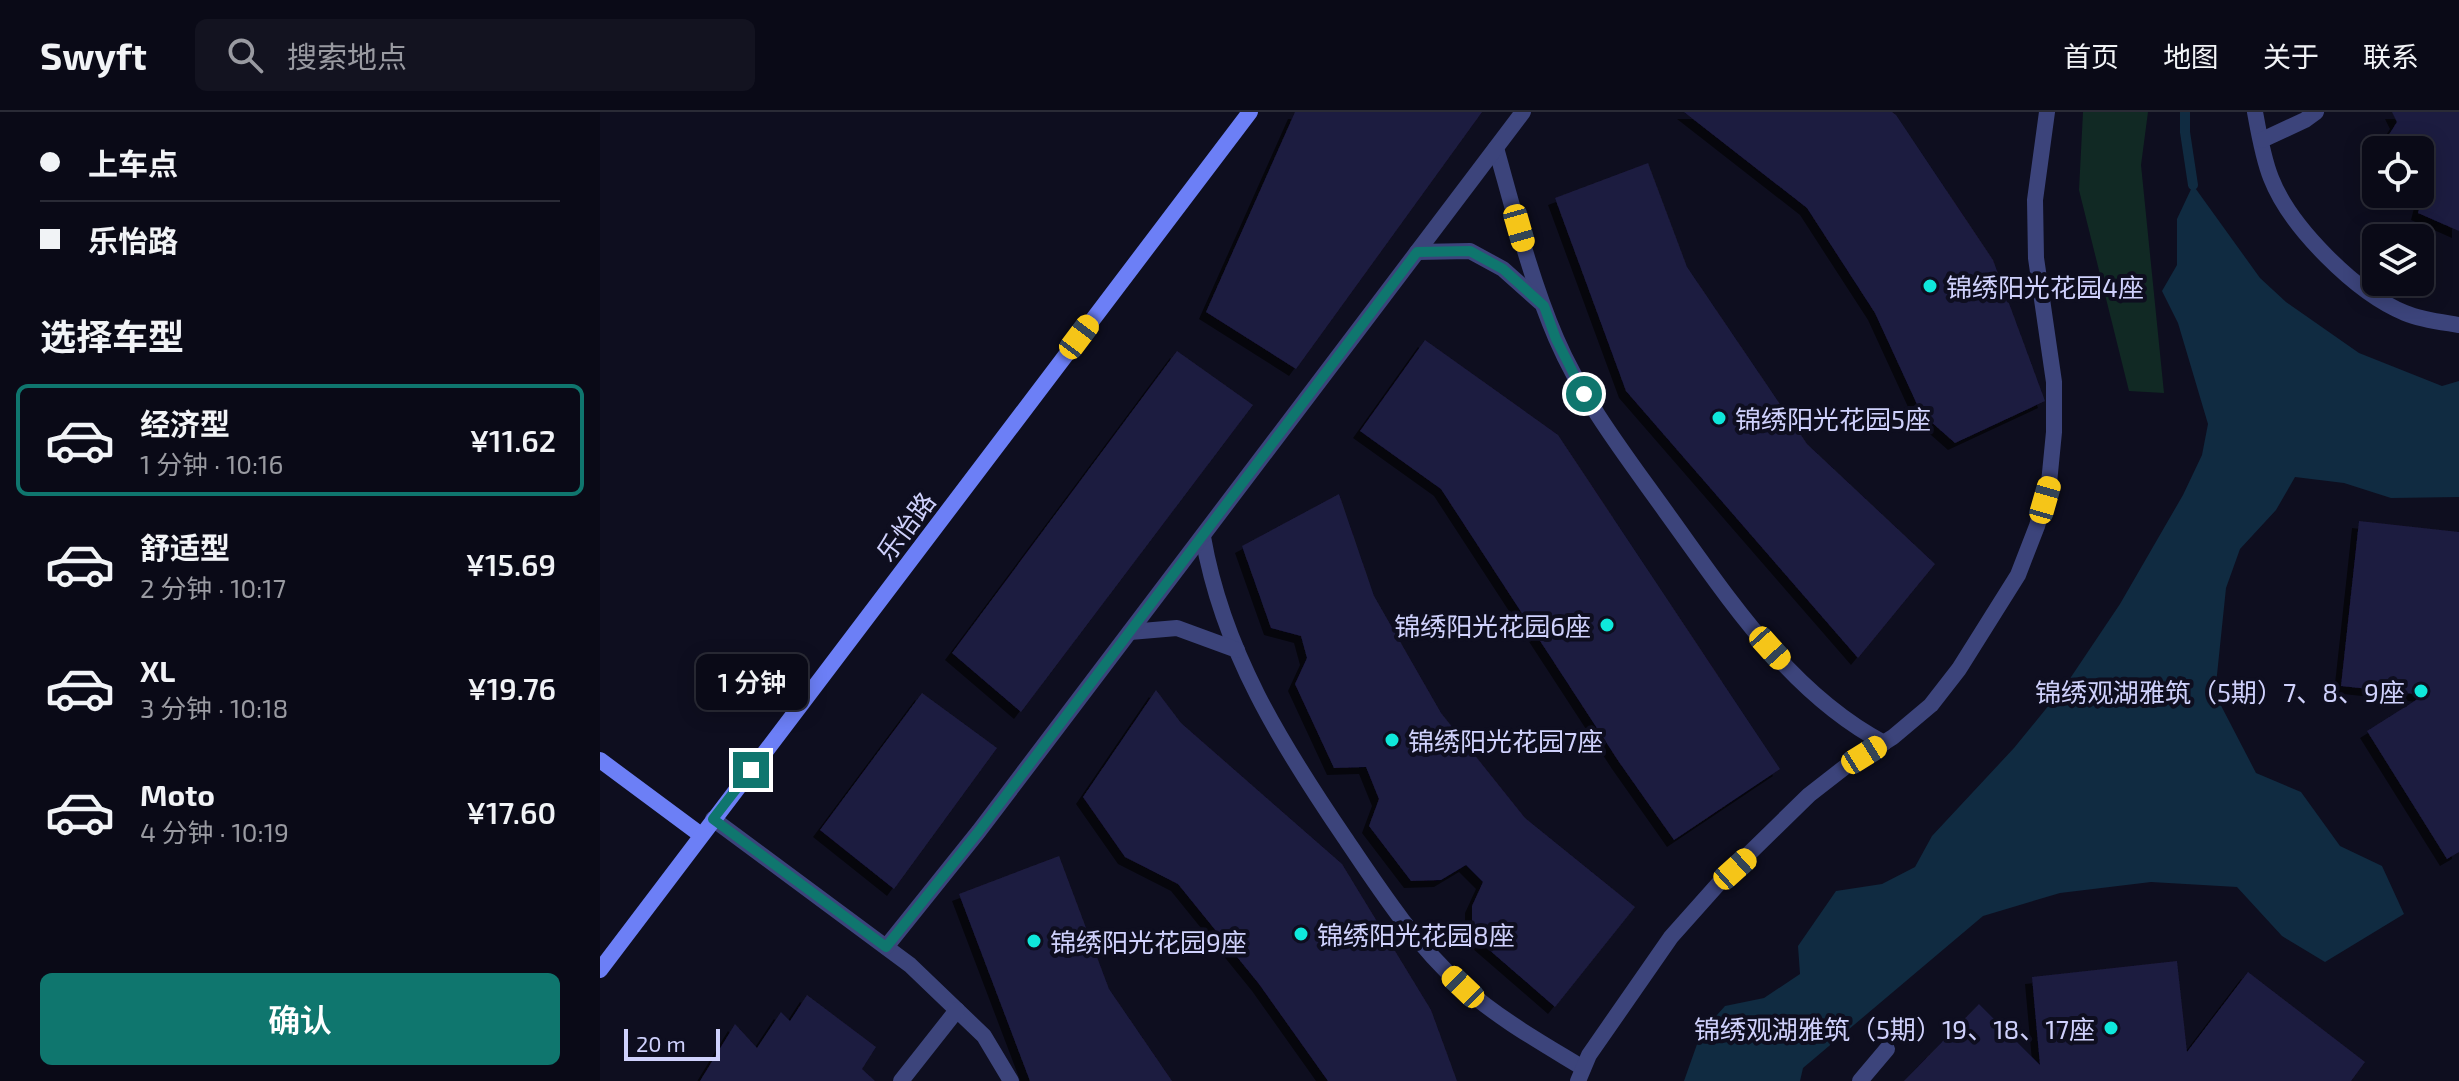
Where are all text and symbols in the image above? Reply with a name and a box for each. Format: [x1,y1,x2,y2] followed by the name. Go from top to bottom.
[195,19,755,91] search box
[40,32,147,78] text: Swyft
[223,33,267,77] icon: search
[287,38,407,74] text: 搜索地点
[2063,39,2119,73] text: 首页
[2163,39,2219,73] text: 地图
[2263,39,2319,73] text: 关于
[2363,39,2419,73] text: 联系
[2362,136,2434,296] map controls
[2362,136,2434,208] button: locate
[88,145,178,181] text: 上车点
[1501,202,1537,254] car
[88,222,178,258] text: 乐怡路
[2362,224,2434,296] button: layers
[1946,271,2144,302] place label: 锦绣阳光花园4座
[1921,277,1939,295] marker: 锦绣阳光花园4座
[1055,311,1103,363] car
[40,314,184,357] text: 选择车型
[1566,376,1602,412] route start
[1735,403,1931,434] place label: 锦绣阳光花园5座
[44,404,116,476] icon: car
[140,405,230,441] text: 经济型
[1710,409,1728,427] marker: 锦绣阳光花园5座
[470,422,556,458] text: ¥11.62
[140,448,283,479] text: 1 分钟 · 10:16
[2027,474,2063,526] car
[869,486,941,566] street label: 乐怡路
[44,528,116,600] icon: car
[140,529,230,565] text: 舒适型
[466,546,556,582] text: ¥15.69
[140,572,286,603] text: 2 分钟 · 10:17
[1394,610,1591,641] place label: 锦绣阳光花园6座
[1598,616,1616,634] marker: 锦绣阳光花园6座
[1745,622,1795,674] car
[44,652,116,724] icon: car
[140,652,175,688] text: XL
[695,654,807,710] callout: 1 分钟
[718,666,786,697] text: 1 分钟
[467,670,556,706] text: ¥19.76
[2035,676,2405,707] place label: 锦绣观湖雅筑（5期）7、8、9座
[2412,682,2430,700] marker: 锦绣观湖雅筑（5期）7、8、9座
[140,692,288,723] text: 3 分钟 · 10:18
[1408,725,1603,756] place label: 锦绣阳光花园7座
[1383,731,1401,749] marker: 锦绣阳光花园7座
[1837,732,1891,778] car
[733,752,769,788] route end
[44,776,116,848] icon: car
[140,776,215,812] text: Moto
[467,794,556,830] text: ¥17.60
[140,816,289,847] text: 4 分钟 · 10:19
[1709,844,1761,894] car
[1317,919,1515,950] place label: 锦绣阳光花园8座
[1292,925,1310,943] marker: 锦绣阳光花园8座
[1050,926,1247,957] place label: 锦绣阳光花园9座
[1025,932,1043,950] marker: 锦绣阳光花园9座
[1437,962,1489,1012] car
[40,973,560,1065] button: 确认
[1694,1013,2095,1044] place label: 锦绣观湖雅筑（5期）19、18、17座
[2102,1019,2120,1037] marker: 锦绣观湖雅筑（5期）19、18、17座
[624,1025,720,1061] scale bar
[636,1030,686,1056] text: 20 m

